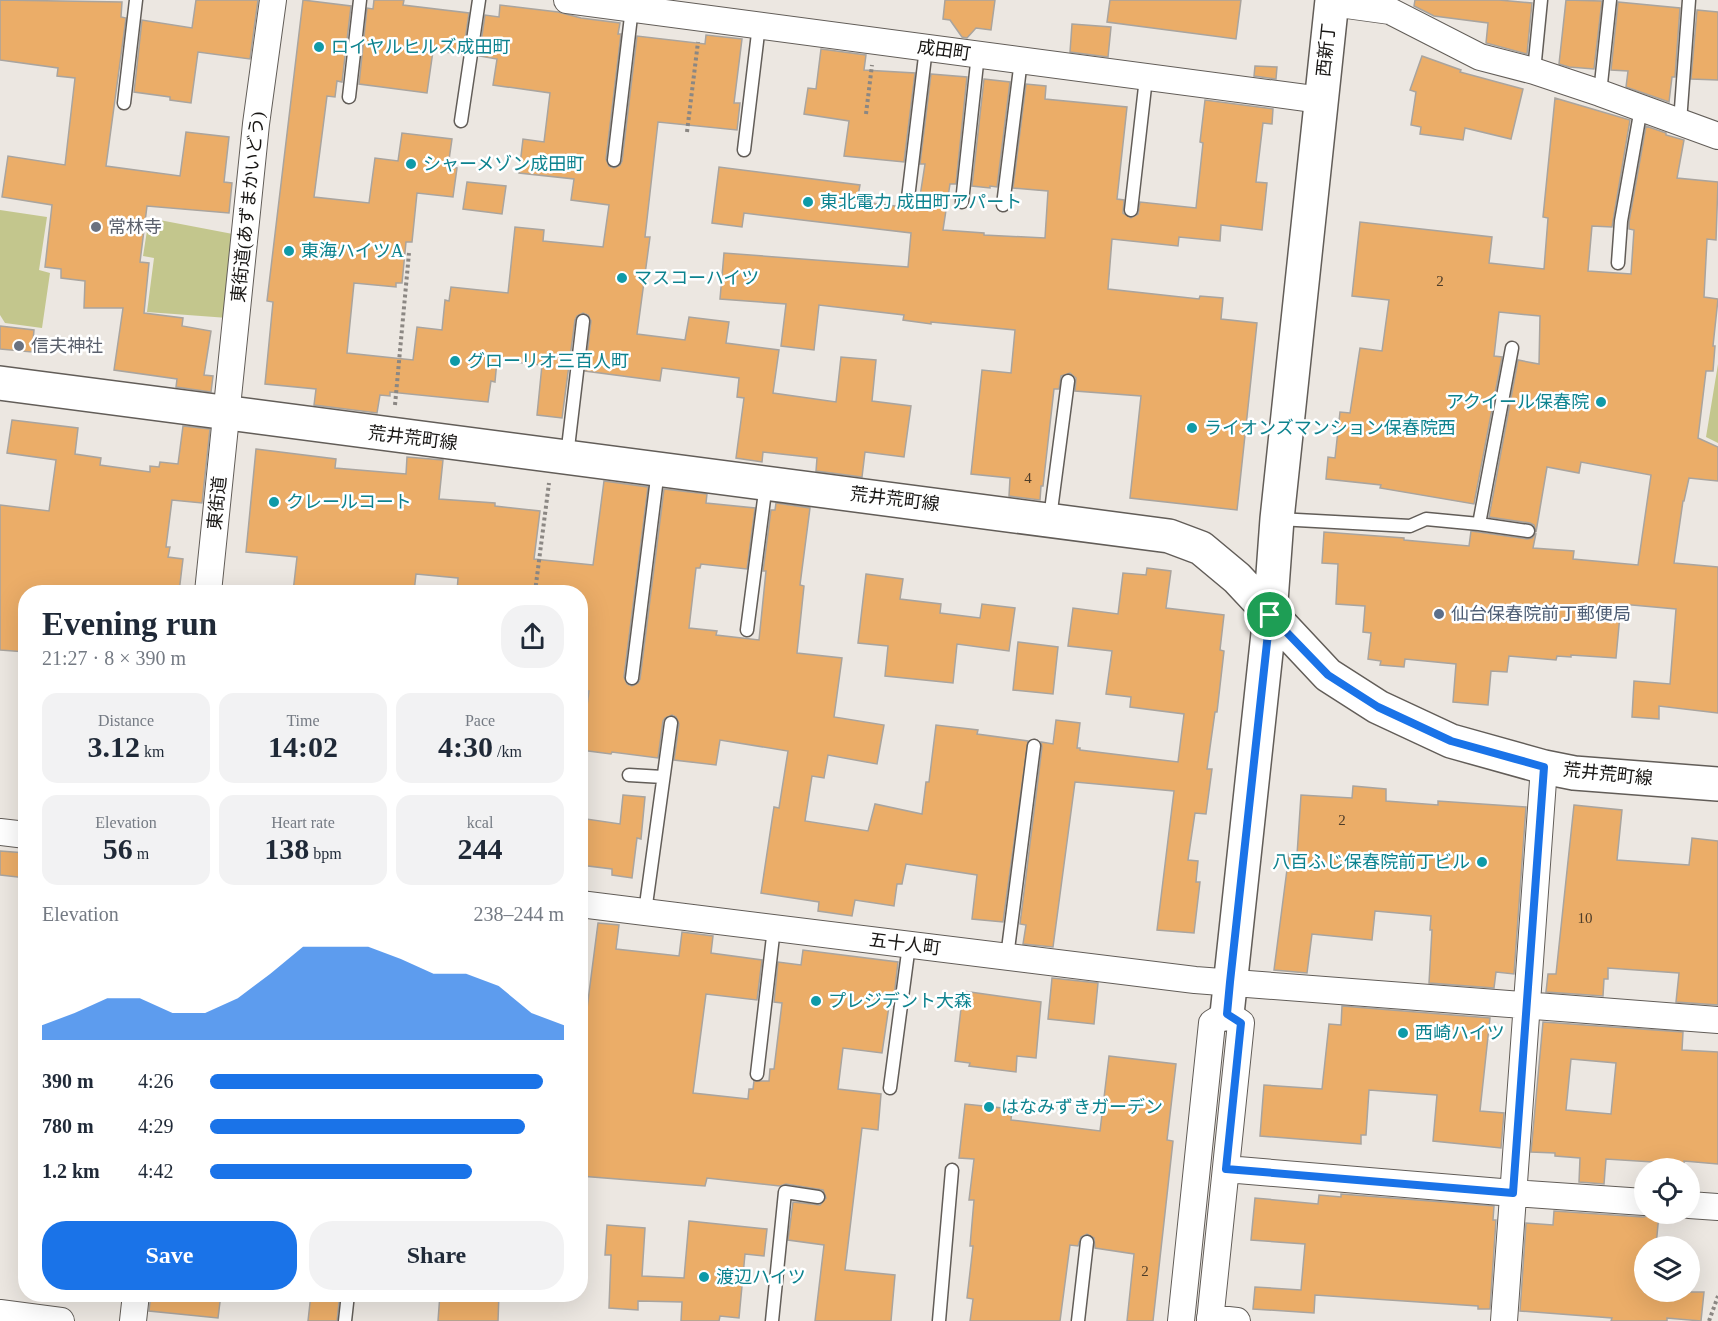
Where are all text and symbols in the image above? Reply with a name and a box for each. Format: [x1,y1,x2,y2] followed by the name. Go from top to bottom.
[1313,22,1339,78] street label: 西新丁
[916,36,972,64] street label: 成田町
[331,37,510,57] place label: ロイヤルヒルズ成田町
[312,40,326,54] marker: ロイヤルヒルズ成田町
[228,110,269,304] street label: 東街道(あずまかいどう)
[423,154,584,174] place label: シャーメゾン成田町
[404,157,418,171] marker: シャーメゾン成田町
[820,192,1022,212] place label: 東北電力 成田町アパート
[801,195,815,209] marker: 東北電力 成田町アパート
[108,217,162,237] place label: 常林寺
[89,220,103,234] marker: 常林寺
[301,241,404,261] place label: 東海ハイツA
[282,244,296,258] marker: 東海ハイツA
[634,268,759,288] place label: マスコーハイツ
[615,271,629,285] marker: マスコーハイツ
[1436,273,1444,289] house number: 2
[31,336,103,356] place label: 信夫神社
[12,339,26,353] marker: 信夫神社
[467,351,629,371] place label: グローリオ三百人町
[448,354,462,368] marker: グローリオ三百人町
[1446,392,1589,412] place label: アクイール保春院
[1594,395,1608,409] marker: アクイール保春院
[1204,418,1456,438] place label: ライオンズマンション保春院西
[1185,421,1199,435] marker: ライオンズマンション保春院西
[367,423,459,453] street label: 荒井荒町線
[1024,470,1032,486] house number: 4
[204,475,230,531] street label: 東街道
[849,484,941,514] street label: 荒井荒町線
[286,492,412,512] place label: クレールコート
[267,495,281,509] marker: クレールコート
[1244,589,1295,640] pin
[1253,598,1286,631] icon: arrive
[1451,604,1631,624] place label: 仙台保春院前丁郵便局
[501,605,564,668] button: share
[42,606,217,642] text: Evening run
[1432,607,1446,621] marker: 仙台保春院前丁郵便局
[42,647,186,669] text: 21:27 · 8 × 390 m
[98,712,154,729] text: Distance
[286,712,320,729] text: Time
[465,712,495,729] text: Pace
[88,730,140,763] text: 3.12
[268,730,338,763] text: 14:02
[438,730,493,763] text: 4:30
[140,743,164,760] text: km
[493,743,522,760] text: /km
[1562,759,1654,789] street label: 荒井荒町線
[1338,812,1346,828] house number: 2
[95,814,157,831] text: Elevation
[271,814,335,831] text: Heart rate
[467,814,493,831] text: kcal
[103,832,133,865] text: 56
[264,832,309,865] text: 138
[458,832,503,865] text: 244
[133,845,149,862] text: m
[309,845,342,862] text: bpm
[1272,852,1470,872] place label: 八百ふじ保春院前丁ビル
[1475,855,1489,869] marker: 八百ふじ保春院前丁ビル
[42,903,119,925] text: Elevation
[473,903,564,925] text: 238–244 m
[1578,910,1593,926] house number: 10
[868,930,942,958] street label: 五十人町
[828,991,972,1011] place label: プレジデント大森
[809,994,823,1008] marker: プレジデント大森
[1415,1023,1505,1043] place label: 西崎ハイツ
[1396,1026,1410,1040] marker: 西崎ハイツ
[42,1070,94,1092] text: 390 m
[138,1070,174,1092] text: 4:26
[1001,1097,1163,1117] place label: はなみずきガーデン
[982,1100,996,1114] marker: はなみずきガーデン
[42,1115,94,1137] text: 780 m
[138,1115,174,1137] text: 4:29
[1634,1158,1700,1302] map controls
[1634,1158,1700,1224] button: locate
[42,1160,100,1182] text: 1.2 km
[138,1160,174,1182] text: 4:42
[42,1221,297,1290] button: Save
[309,1221,564,1290] button: Share
[1634,1236,1700,1302] button: layers
[1141,1263,1149,1279] house number: 2
[716,1267,806,1287] place label: 渡辺ハイツ
[697,1270,711,1284] marker: 渡辺ハイツ

